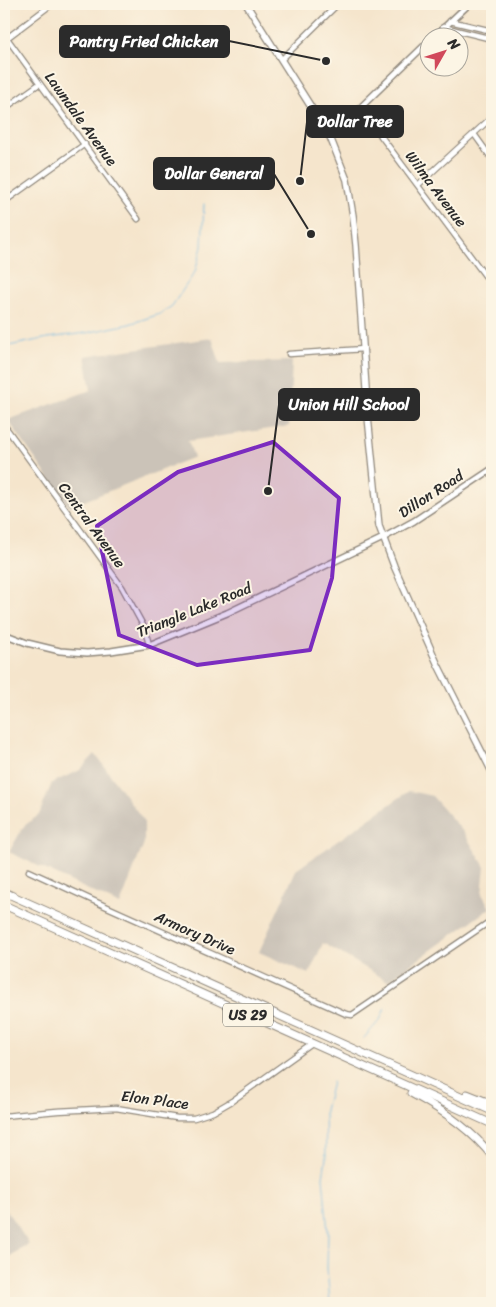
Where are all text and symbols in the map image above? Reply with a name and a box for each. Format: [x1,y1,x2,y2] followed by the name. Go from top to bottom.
[60,26,229,57] callout: Pantry Fried Chicken
[69,27,219,56] text: Pantry Fried Chicken
[418,28,468,78] north arrow
[440,32,467,56] text: N
[38,66,124,172] street label: Lawndale Avenue
[307,106,403,137] callout: Dollar Tree
[317,107,394,136] text: Dollar Tree
[398,145,474,233] street label: Wilma Avenue
[154,158,274,189] callout: Dollar General
[164,159,265,188] text: Dollar General
[279,389,419,420] callout: Union Hill School
[289,390,411,419] text: Union Hill School
[393,463,470,525] street label: Dillon Road
[52,476,133,574] street label: Central Avenue
[133,575,256,645] street label: Triangle Lake Road
[149,903,240,962] street label: Armory Drive
[223,1004,273,1026] road number: US 29
[120,1083,190,1117] street label: Elon Place

